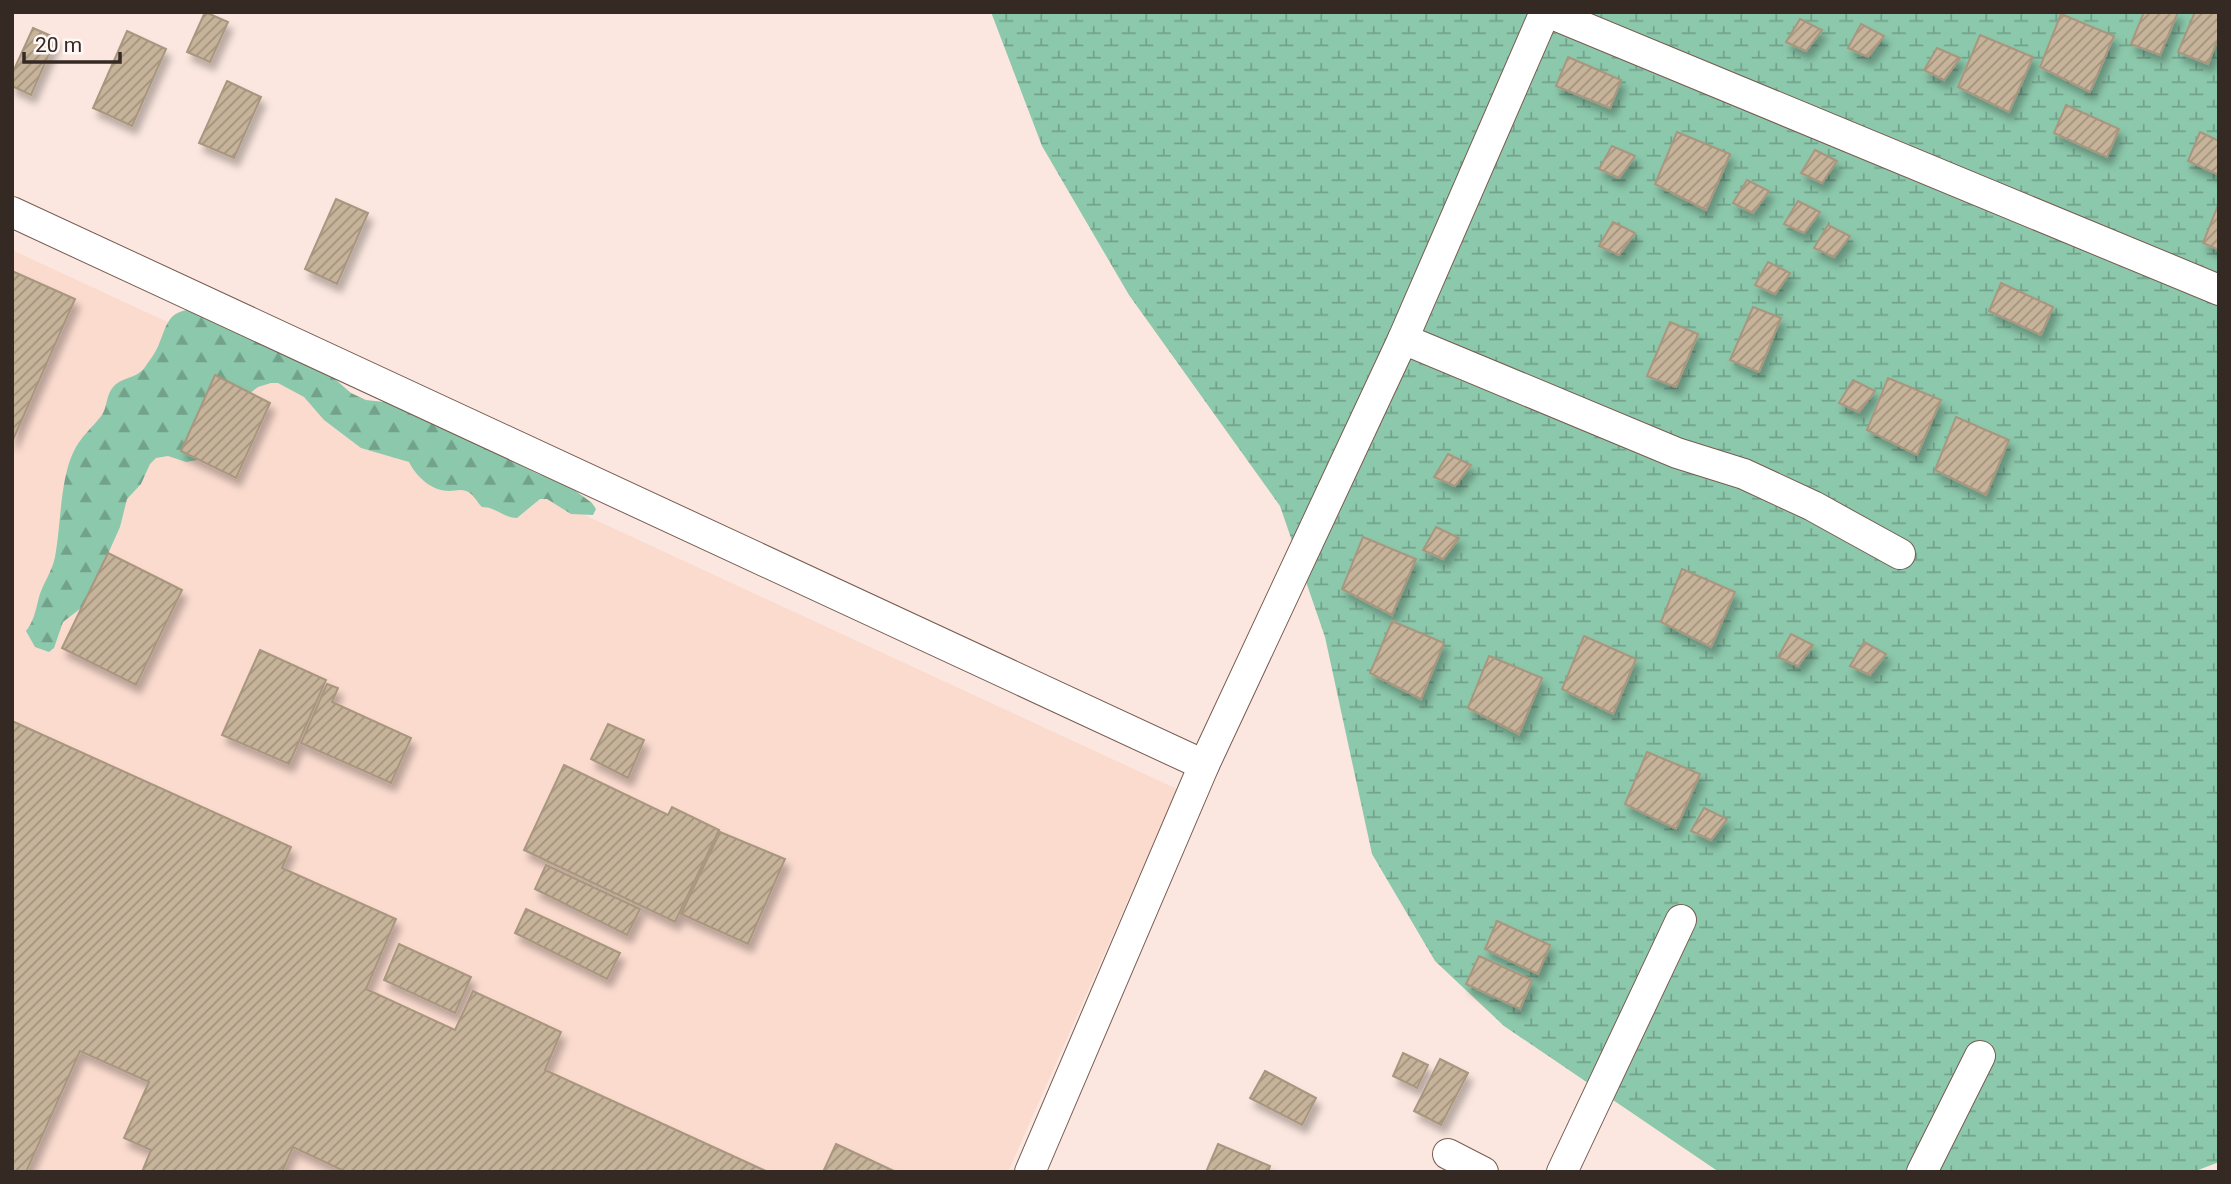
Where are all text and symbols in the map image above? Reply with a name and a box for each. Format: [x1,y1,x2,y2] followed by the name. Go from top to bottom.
[24,21,121,65] scale bar
[35,33,82,57] text: 20 m

